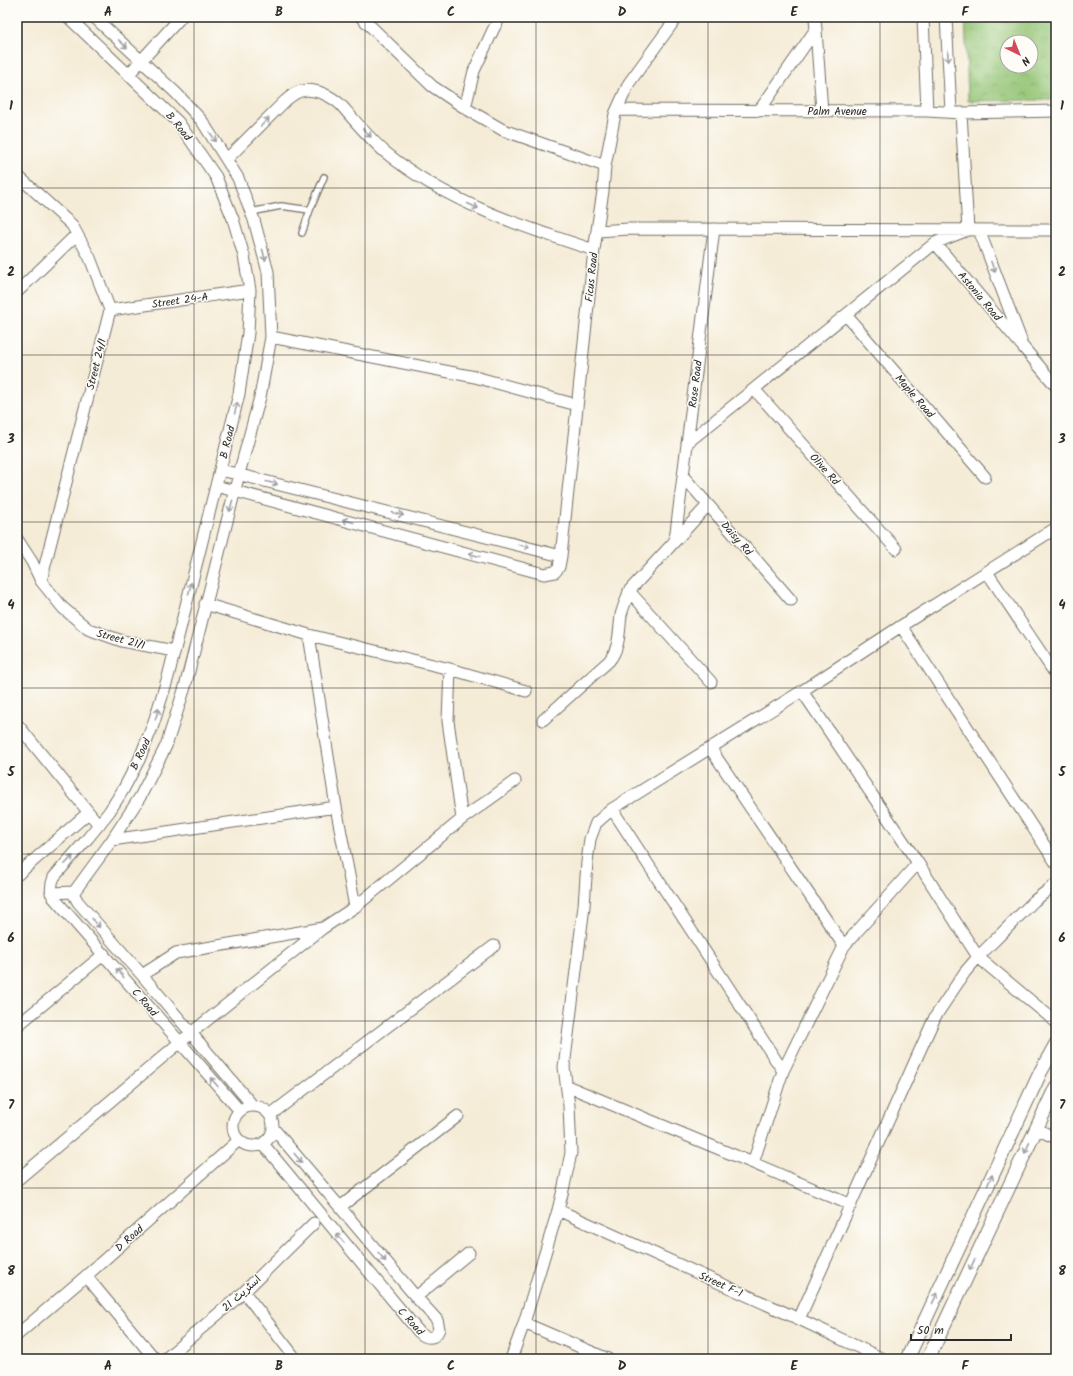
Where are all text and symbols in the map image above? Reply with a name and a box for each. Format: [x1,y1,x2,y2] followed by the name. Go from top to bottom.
[104,2,112,23] text: A
[275,2,283,23] text: B
[447,2,455,23] text: C
[618,2,627,23] text: D
[790,2,798,23] text: E
[961,2,969,23] text: F
[999,34,1039,74] north arrow
[118,39,128,48] one-way arrow
[945,49,952,62] one-way arrow
[1016,52,1034,70] text: N
[9,96,13,117] text: 1
[1060,96,1064,117] text: 1
[807,103,867,121] street label: Palm Avenue
[161,108,196,146] street label: B Road
[260,117,270,126] one-way arrow
[362,128,372,138] one-way arrow
[209,131,217,143] one-way arrow
[467,203,479,210] one-way arrow
[260,249,268,262] one-way arrow
[580,251,604,303] street label: Ficus Road
[989,260,997,272] one-way arrow
[7,262,15,283] text: 2
[1058,262,1066,283] text: 2
[953,268,1006,326] street label: Astonia Road
[151,288,210,314] street label: Street 24-A
[82,337,112,392] street label: Street 24/1
[684,359,708,409] street label: Rose Road
[890,371,939,423] street label: Maple Road
[233,402,240,415] one-way arrow
[215,423,241,461] street label: B Road
[6,429,15,450] text: 3
[1057,429,1066,450] text: 3
[805,450,844,490] street label: Olive Rd
[265,479,278,487] one-way arrow
[227,499,234,512] one-way arrow
[391,511,404,519] one-way arrow
[342,517,355,525] one-way arrow
[716,517,757,560] street label: Daisy Rd
[517,543,530,551] one-way arrow
[468,551,481,558] one-way arrow
[187,582,194,595] one-way arrow
[7,595,15,616] text: 4
[1058,595,1066,616] text: 4
[95,625,147,655] street label: Street 21/1
[154,708,161,721] one-way arrow
[126,735,156,773] street label: B Road
[7,762,16,783] text: 5
[1058,762,1067,783] text: 5
[64,855,74,865] one-way arrow
[92,918,101,928] one-way arrow
[7,928,15,949] text: 6
[1058,928,1066,949] text: 6
[116,968,125,978] one-way arrow
[127,984,162,1021] street label: C Road
[210,1076,219,1087] one-way arrow
[8,1095,15,1116] text: 7
[1059,1095,1066,1116] text: 7
[1023,1141,1030,1153] one-way arrow
[294,1152,303,1163] one-way arrow
[987,1175,994,1187] one-way arrow
[111,1220,149,1257] street label: D Road
[335,1232,344,1243] one-way arrow
[378,1252,387,1262] one-way arrow
[968,1259,975,1271] one-way arrow
[7,1261,15,1282] text: 8
[1058,1261,1066,1282] text: 8
[696,1267,746,1303] street label: Street F-1
[218,1271,265,1316] street label: اسٹریٹ 21
[932,1293,939,1305] one-way arrow
[393,1303,428,1340] street label: C Road
[911,1316,1011,1342] scale bar
[917,1321,944,1340] text: 50 m
[104,1356,112,1376] text: A
[275,1356,283,1376] text: B
[447,1356,455,1376] text: C
[618,1356,627,1376] text: D
[790,1356,798,1376] text: E
[961,1356,969,1376] text: F

